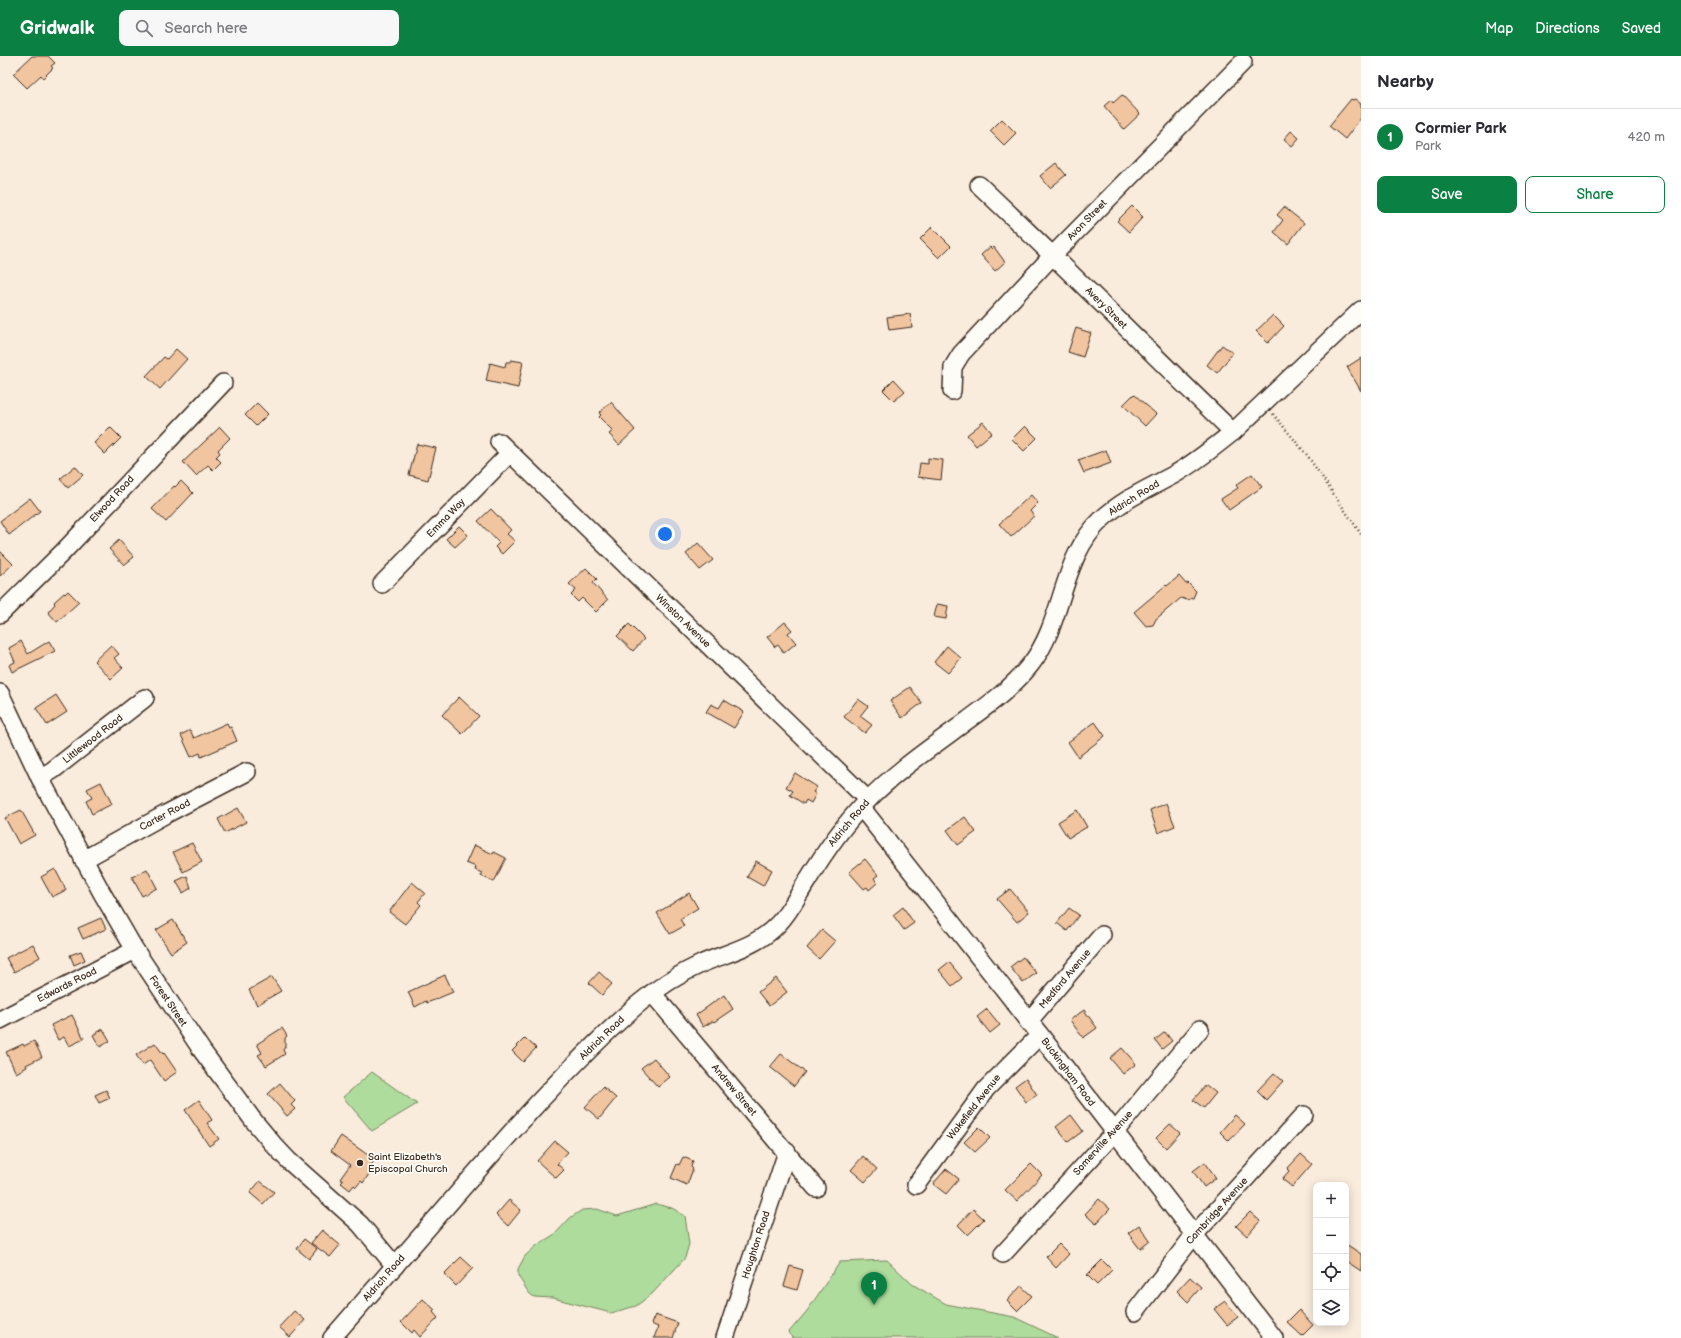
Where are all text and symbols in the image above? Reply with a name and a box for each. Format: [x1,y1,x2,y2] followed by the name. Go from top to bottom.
[119,10,399,46] search box
[20,17,95,40] text: Gridwalk
[133,17,155,39] icon: search
[165,19,248,38] text: Search here
[1485,20,1513,37] text: Map
[1535,20,1600,37] text: Directions
[1622,20,1661,37] text: Saved
[1377,72,1434,92] text: Nearby
[1415,119,1507,138] text: Cormier Park
[1387,129,1393,145] text: 1
[1627,129,1665,145] text: 420 m
[1415,138,1441,154] text: Park
[1377,176,1517,213] button: Save
[1525,176,1665,213] button: Share
[1065,197,1109,243] street label: Avon Street
[1083,285,1129,331] street label: Avery Street
[87,473,137,525] street label: Elwood Road
[1106,477,1162,518] street label: Aldrich Road
[424,496,468,540] street label: Emma Way
[655,524,675,544] your location
[653,592,713,650] street label: Winston Avenue
[61,712,126,766] street label: Littlewood Road
[138,797,193,833] street label: Carter Road
[826,797,872,849] street label: Aldrich Road
[1037,947,1093,1011] street label: Medford Avenue
[35,965,99,1005] street label: Edwards Road
[147,973,189,1029] street label: Forest Street
[577,1013,627,1062] street label: Aldrich Road
[1038,1035,1098,1109] street label: Buckingham Road
[709,1062,759,1118] street label: Andrew Street
[945,1072,1003,1142] street label: Wakefield Avenue
[1071,1108,1135,1178] street label: Somerville Avenue
[368,1151,448,1175] place label: Saint Elizabeth's Episcopal Church
[355,1158,365,1168] marker: Saint Elizabeth's Episcopal Church
[1184,1175,1250,1247] street label: Cambridge Avenue
[1313,1182,1349,1326] map controls
[1313,1182,1349,1218] button: +
[739,1209,773,1280] street label: Houghton Road
[1313,1218,1349,1254] button: −
[361,1252,408,1304] street label: Aldrich Road
[1313,1254,1349,1290] button: locate
[861,1272,887,1305] pin: 1
[1313,1290,1349,1326] button: layers

